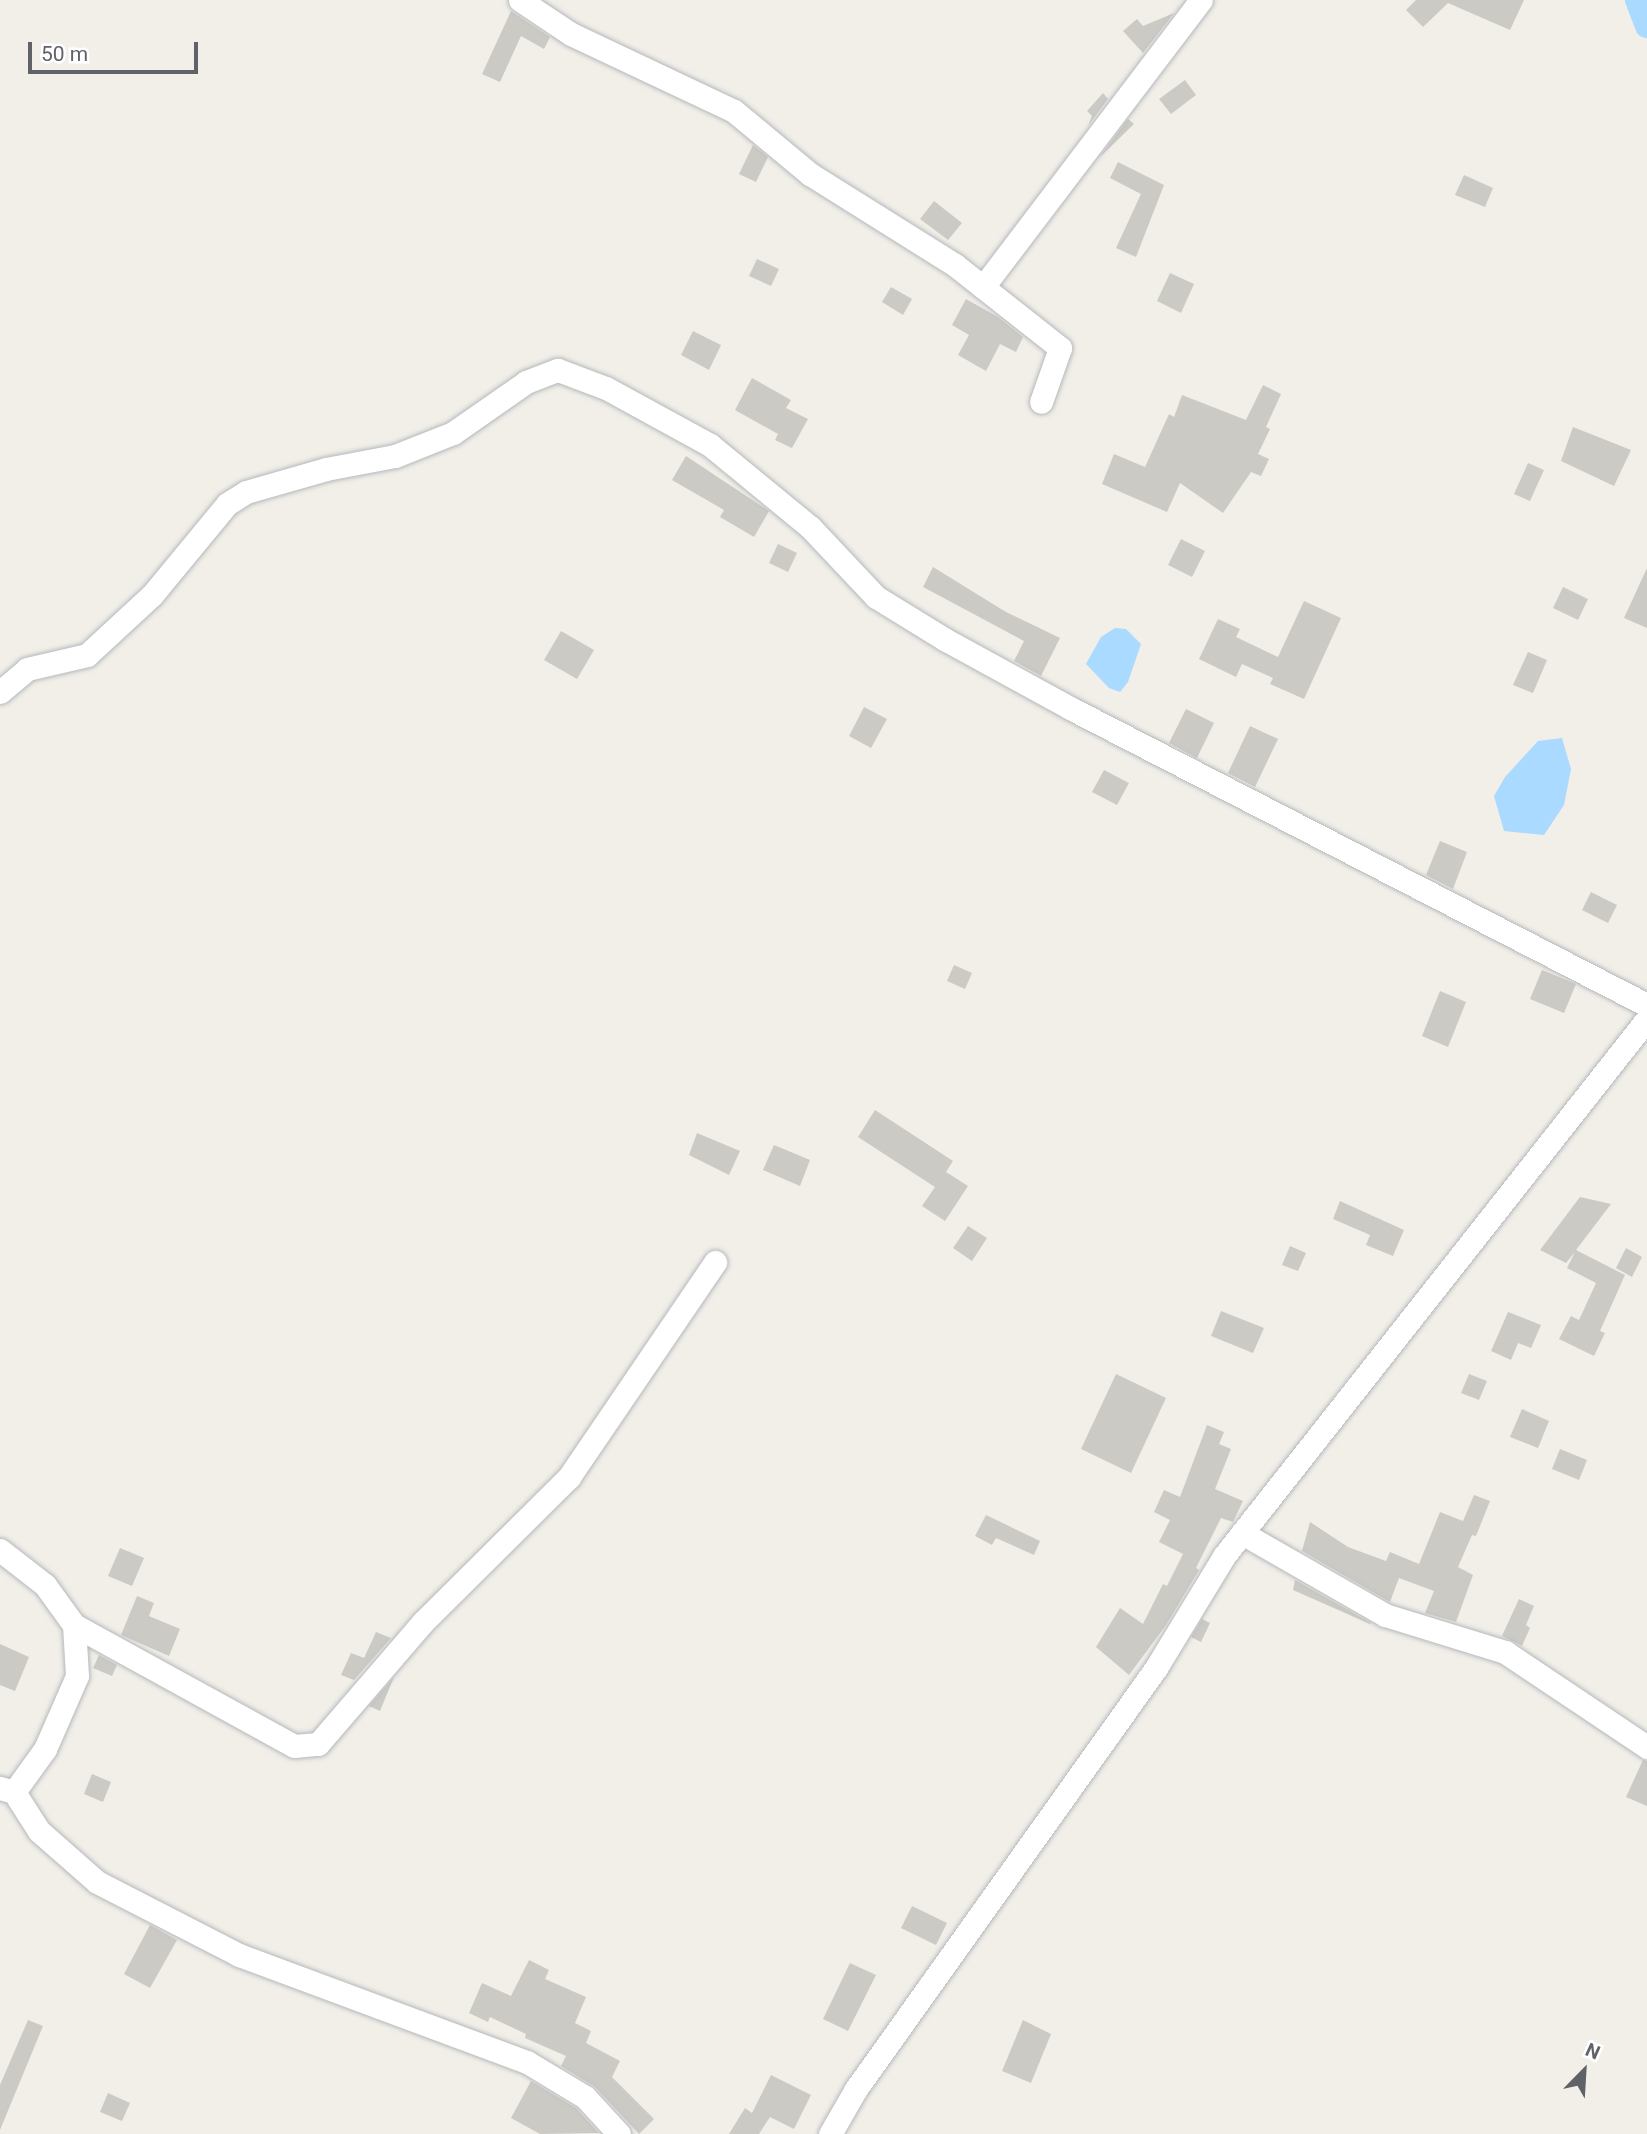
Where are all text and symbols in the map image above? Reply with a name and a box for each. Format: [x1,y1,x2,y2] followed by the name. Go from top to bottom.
[32,28,201,72] scale bar
[41,42,88,66] text: 50 m
[1549,2036,1619,2106] north arrow
[1582,2038,1604,2065] text: N

